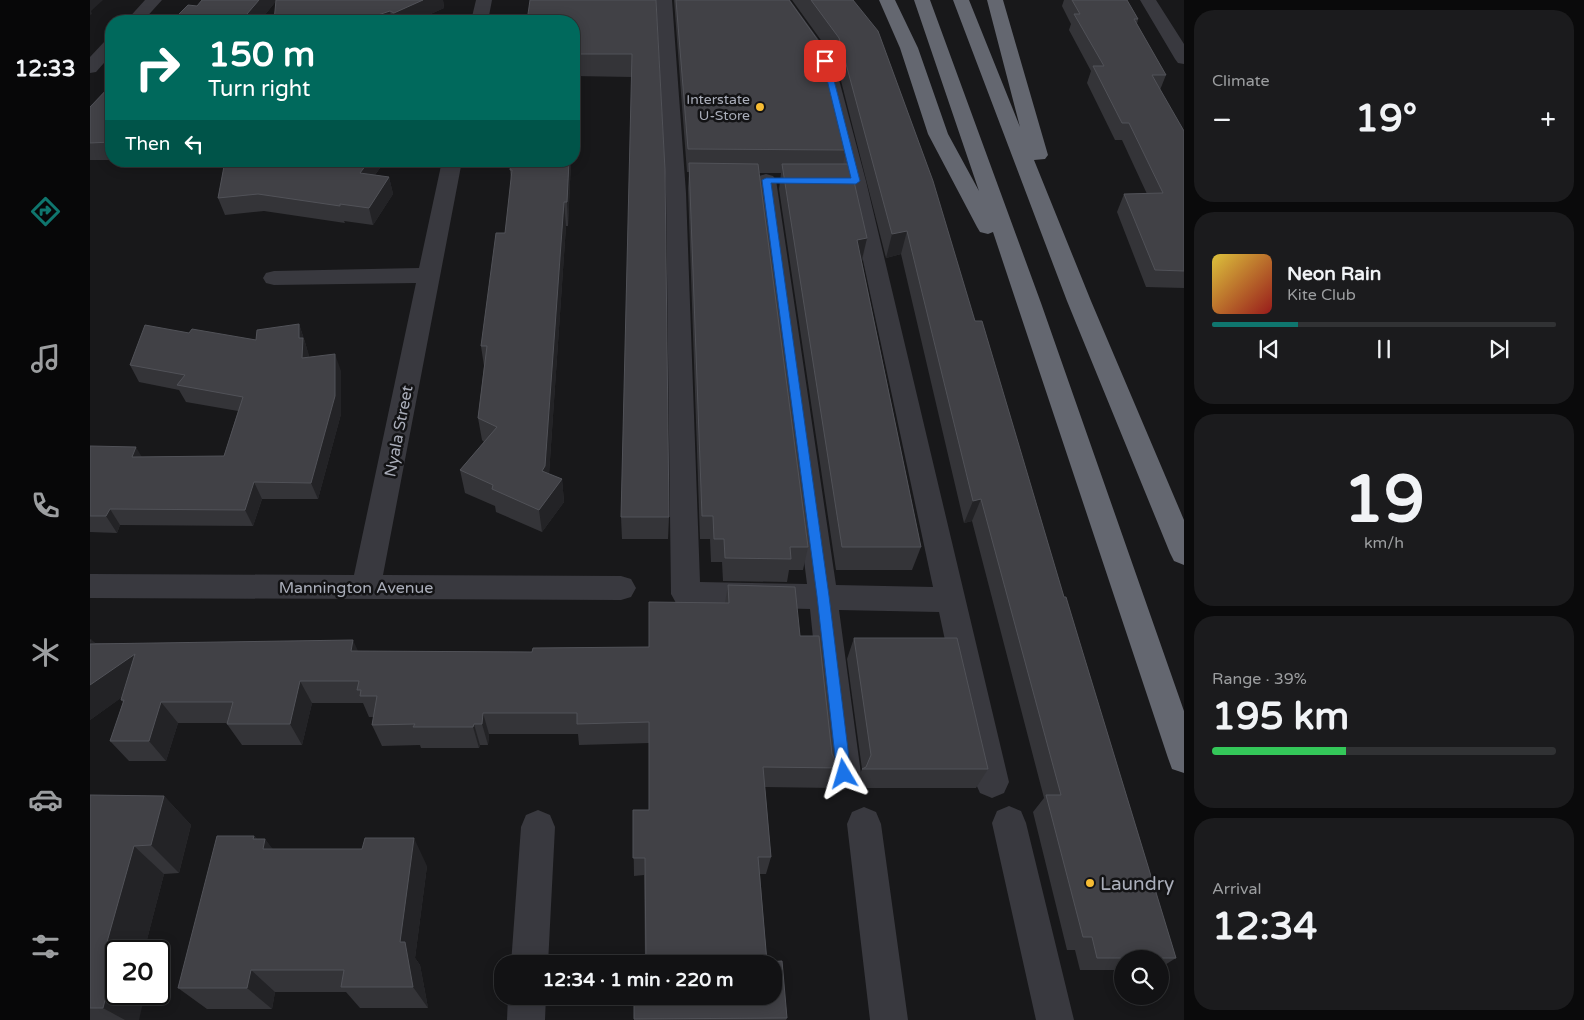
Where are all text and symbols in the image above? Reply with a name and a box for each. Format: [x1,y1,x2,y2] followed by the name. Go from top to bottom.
[208,34,315,76] text: 150 m
[125,35,190,100] icon: right
[804,40,846,82] pin
[811,47,839,75] icon: arrive
[15,56,75,82] text: 12:33
[1212,71,1270,91] text: Climate
[208,76,310,102] text: Turn right
[686,91,750,124] place label: Interstate U-Store
[1355,96,1417,142] text: 19°
[754,101,766,113] marker: Interstate U-Store
[1212,103,1232,137] text: −
[1540,103,1556,137] text: +
[180,130,208,158] icon: left
[125,133,170,155] text: Then
[28,194,63,229] icon: directions
[1287,263,1381,285] text: Neon Rain
[1287,285,1356,305] text: Kite Club
[1255,335,1283,363] icon: previous
[1370,335,1398,363] icon: pause
[1485,335,1513,363] icon: next
[28,341,63,376] icon: music
[380,384,418,479] street label: Nyala Street
[1343,461,1425,540] text: 19
[28,488,63,523] icon: phone
[1364,533,1404,553] text: km/h
[279,578,433,598] street label: Mannington Avenue
[28,635,63,670] icon: climate
[1212,669,1307,689] text: Range · 39%
[1212,694,1349,740] text: 195 km
[817,747,869,799] position arrow
[28,782,63,817] icon: car
[1100,873,1174,895] place label: Laundry
[1084,877,1096,889] marker: Laundry
[1212,879,1261,899] text: Arrival
[1212,904,1317,950] text: 12:34
[28,929,63,964] icon: filters
[105,940,170,1005] speed limit sign: 20
[1114,950,1169,1005] map controls
[1114,950,1169,1005] button: search
[542,969,734,991] text: 12:34 · 1 min · 220 m

